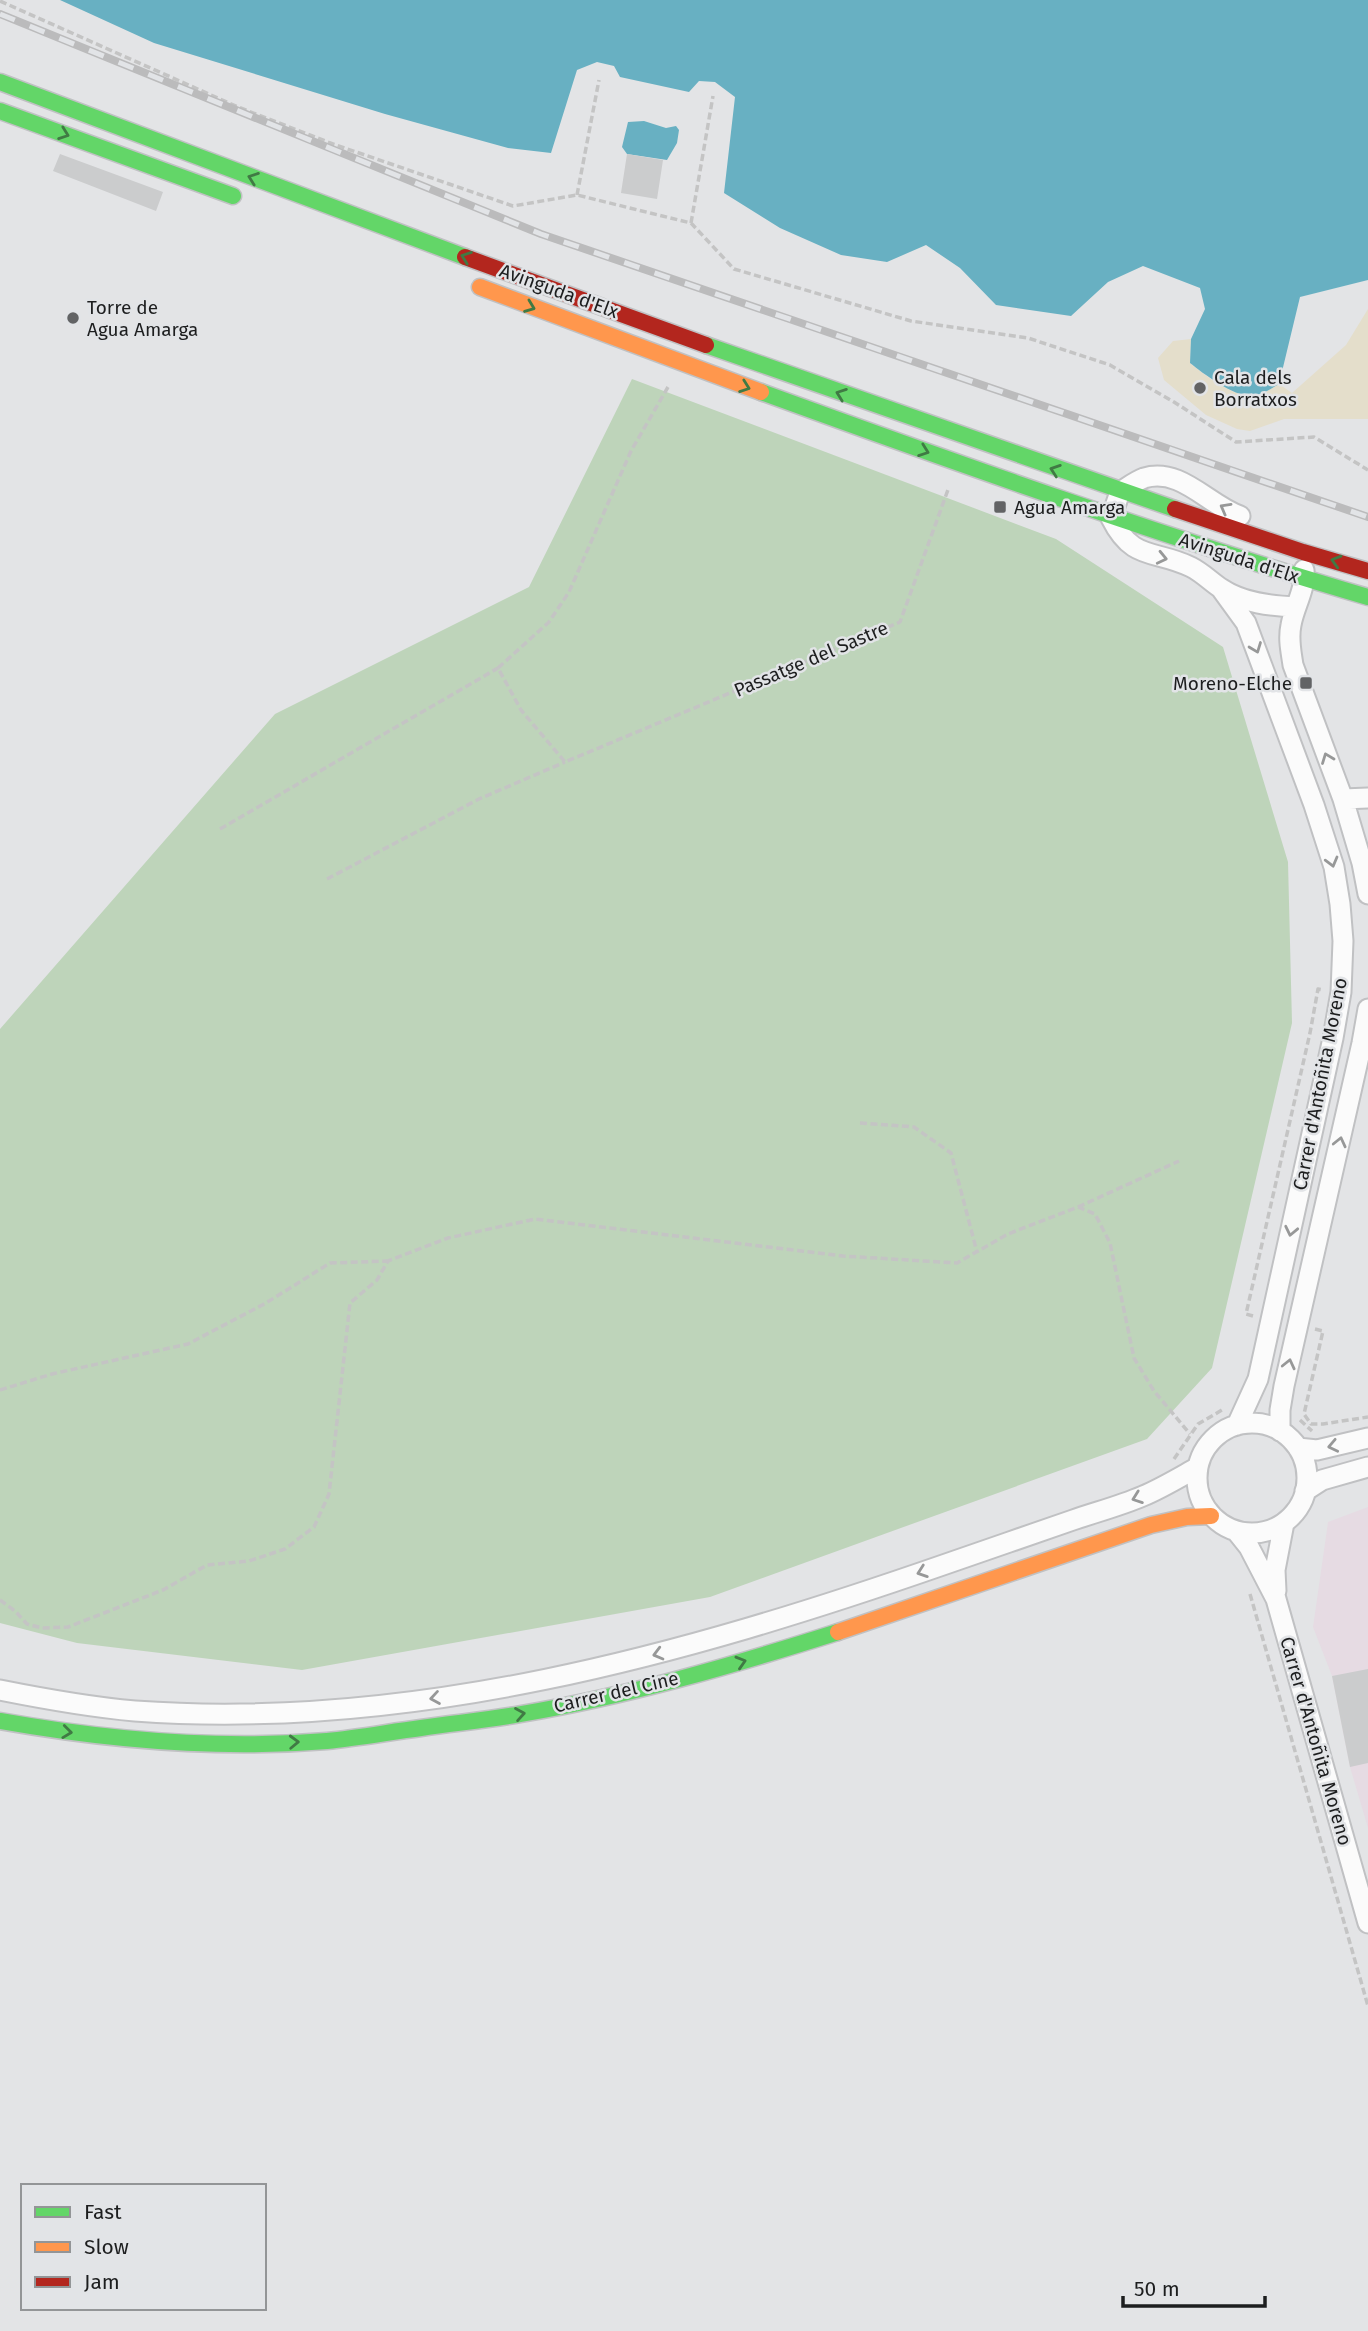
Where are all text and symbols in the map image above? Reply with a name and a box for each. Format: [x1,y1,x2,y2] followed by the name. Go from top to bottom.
[58,126,70,140] one-way arrow
[247,172,259,186] one-way arrow
[461,251,473,265] one-way arrow
[497,259,622,323] street label: Avinguda d'Elx
[87,296,198,341] place label: Torre de Agua Amarga
[524,298,536,312] one-way arrow
[65,310,81,326] marker: Torre de Agua Amarga
[1214,366,1297,411] place label: Cala dels Borratxos
[739,379,751,393] one-way arrow
[1192,380,1208,396] marker: Cala dels Borratxos
[835,388,847,402] one-way arrow
[917,443,930,457] one-way arrow
[1050,464,1062,478] one-way arrow
[1014,496,1125,519] place label: Agua Amarga
[992,499,1008,515] marker: Agua Amarga
[1219,503,1232,516] one-way arrow
[1176,528,1303,588] street label: Avinguda d'Elx
[1156,550,1168,564] one-way arrow
[1330,555,1342,570] one-way arrow
[731,616,891,702] street label: Passatge del Sastre
[1248,642,1262,654] one-way arrow
[1173,672,1292,695] place label: Moreno-Elche
[1298,675,1314,691] marker: Moreno-Elche
[1322,753,1336,765] one-way arrow
[1324,856,1338,868] one-way arrow
[1288,976,1352,1192] street label: Carrer d'Antoñita Moreno
[1332,1136,1346,1148] one-way arrow
[1284,1225,1299,1237] one-way arrow
[1281,1358,1296,1370] one-way arrow
[1327,1438,1339,1452] one-way arrow
[1132,1490,1144,1504] one-way arrow
[917,1564,929,1578] one-way arrow
[1275,1634,1357,1848] street label: Carrer d'Antoñita Moreno
[652,1646,664,1660] one-way arrow
[735,1656,747,1670] one-way arrow
[551,1666,681,1718] street label: Carrer del Cine
[429,1690,441,1705] one-way arrow
[514,1707,526,1722] one-way arrow
[61,1725,73,1740] one-way arrow
[289,1734,300,1749] one-way arrow
[21,2184,266,2310] legend
[84,2199,122,2225] text: Fast
[84,2234,129,2260] text: Slow
[1123,2264,1265,2308] scale bar
[84,2269,120,2295] text: Jam
[1134,2276,1180,2302] text: 50 m

